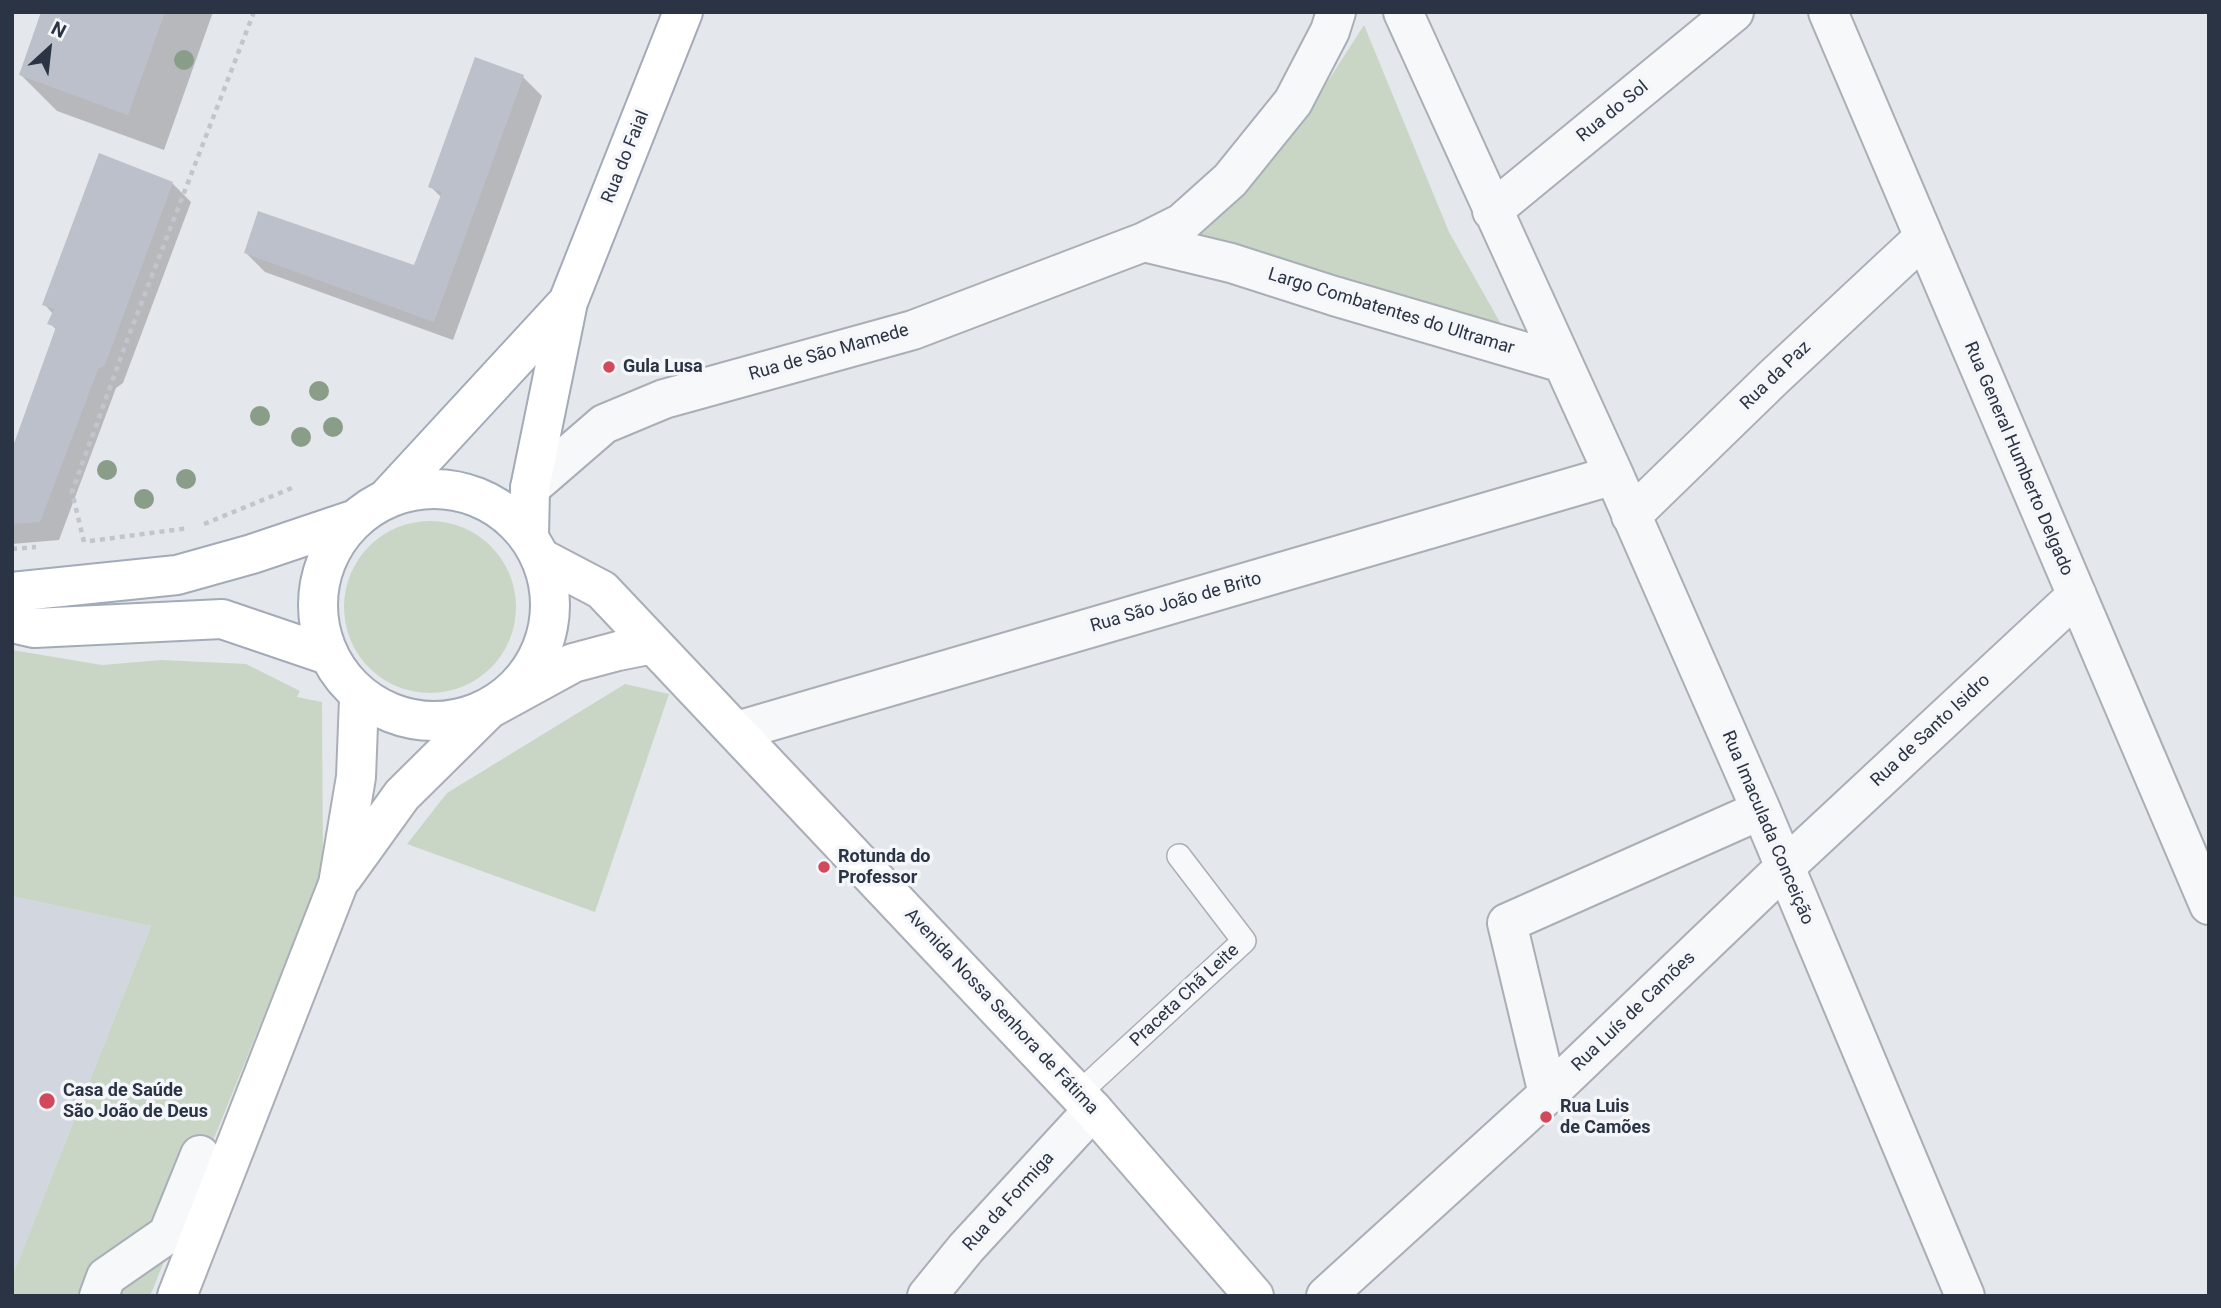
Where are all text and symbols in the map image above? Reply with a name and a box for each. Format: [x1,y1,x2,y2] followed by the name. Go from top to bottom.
[14,14,84,84] north arrow
[48,17,70,43] text: N
[1573,77,1653,147] street label: Rua do Sol
[598,107,654,207] street label: Rua do Faial
[1265,264,1517,360] street label: Largo Combatentes do Ultramar
[747,320,911,386] street label: Rua de São Mamede
[1736,337,1816,415] street label: Rua da Paz
[1959,339,2077,579] street label: Rua General Humberto Delgado
[623,356,703,378] place label: Gula Lusa
[601,359,617,375] marker: Gula Lusa
[1088,568,1264,638] street label: Rua São João de Brito
[1867,670,1995,792] street label: Rua de Santo Isidro
[1716,728,1818,928] street label: Rua Imaculada Conceição
[838,846,930,888] place label: Rotunda do Professor
[816,859,832,875] marker: Rotunda do Professor
[900,904,1102,1120] street label: Avenida Nossa Senhora de Fátima
[1126,940,1244,1052] street label: Praceta Chã Leite
[1568,948,1700,1076] street label: Rua Luís de Camões
[63,1080,208,1122] place label: Casa de Saúde São João de Deus
[37,1091,57,1111] marker: Casa de Saúde São João de Deus
[1560,1096,1650,1138] place label: Rua Luis de Camões
[1538,1109,1554,1125] marker: Rua Luis de Camões
[959,1148,1059,1256] street label: Rua da Formiga

